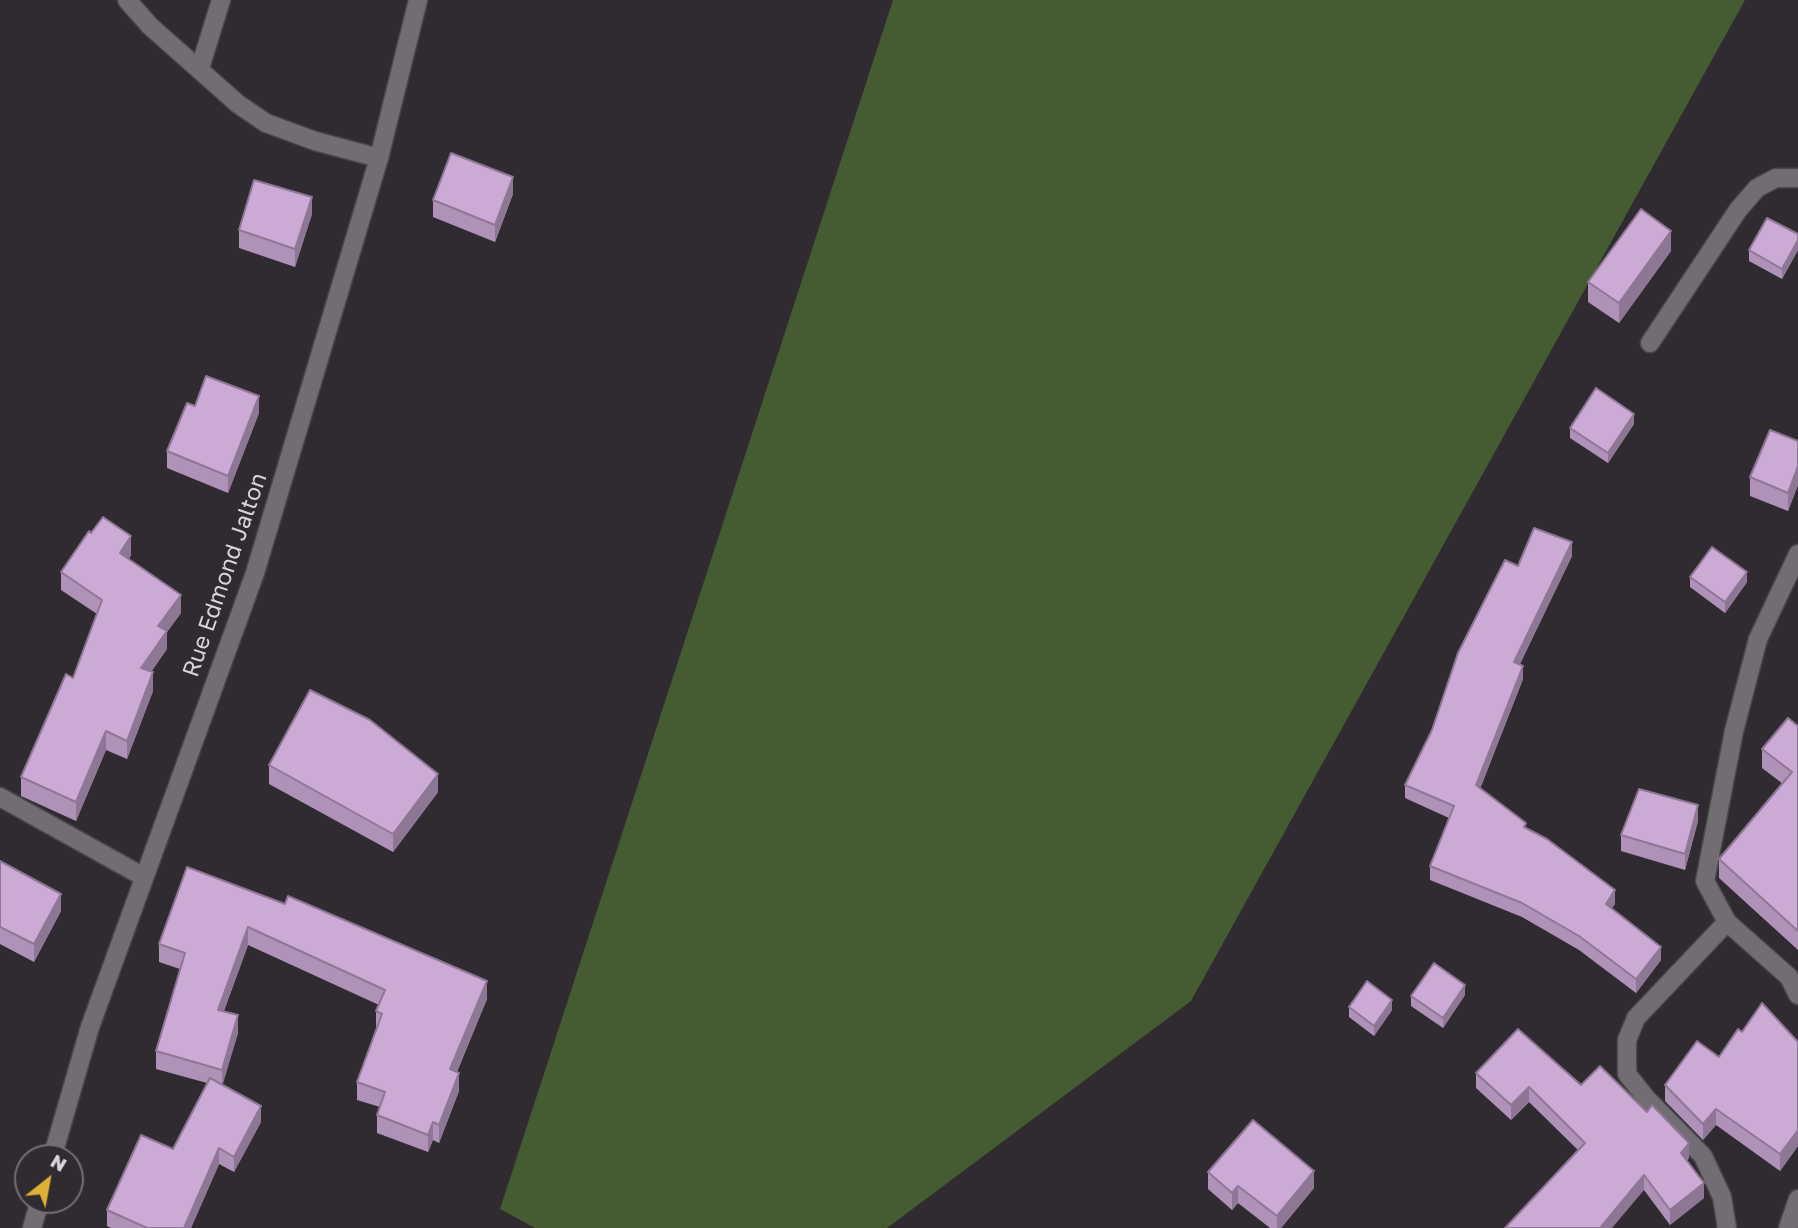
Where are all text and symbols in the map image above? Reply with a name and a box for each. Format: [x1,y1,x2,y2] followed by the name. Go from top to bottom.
[177,469,273,681] street label: Rue Edmond Jalton
[14,1144,84,1214] north arrow
[47,1149,71,1176] text: N

